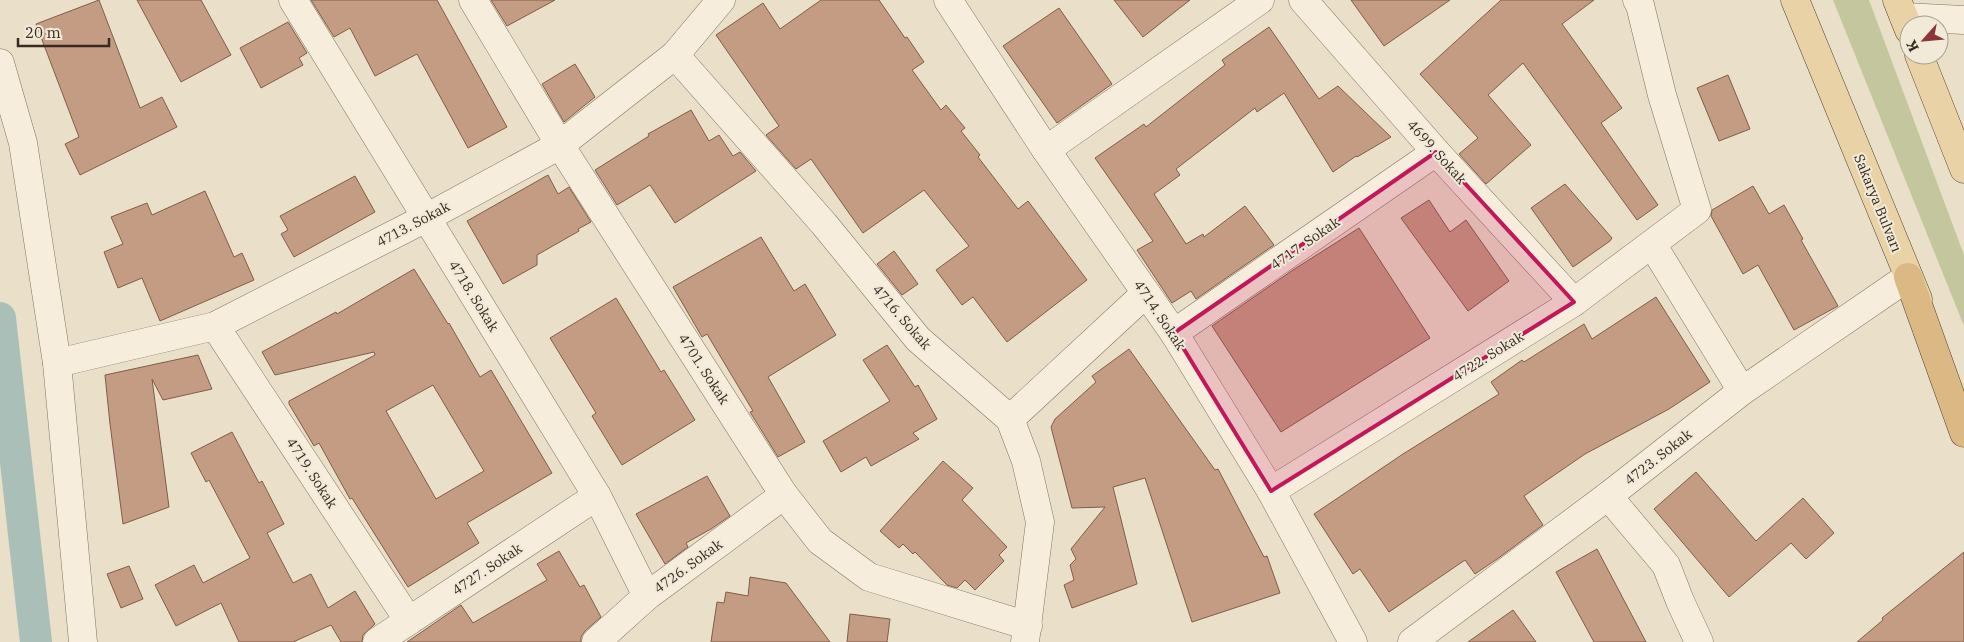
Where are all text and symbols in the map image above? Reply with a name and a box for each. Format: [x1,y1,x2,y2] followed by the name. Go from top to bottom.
[18,15,109,47] scale bar
[1899,15,1949,65] north arrow
[25,23,61,42] text: 20 m
[1902,37,1923,55] text: K
[1403,116,1471,189] street label: 4699. Sokak
[1850,151,1906,255] street label: Sakarya Bulvarı
[373,197,454,251] street label: 4713. Sokak
[1267,212,1344,274] street label: 4717. Sokak
[445,257,503,336] street label: 4718. Sokak
[1130,277,1190,354] street label: 4714. Sokak
[869,281,936,354] street label: 4716. Sokak
[1449,327,1528,385] street label: 4722. Sokak
[674,330,734,408] street label: 4701. Sokak
[1621,425,1696,489] street label: 4723. Sokak
[282,434,342,512] street label: 4719. Sokak
[650,535,727,597] street label: 4726. Sokak
[449,539,526,599] street label: 4727. Sokak

